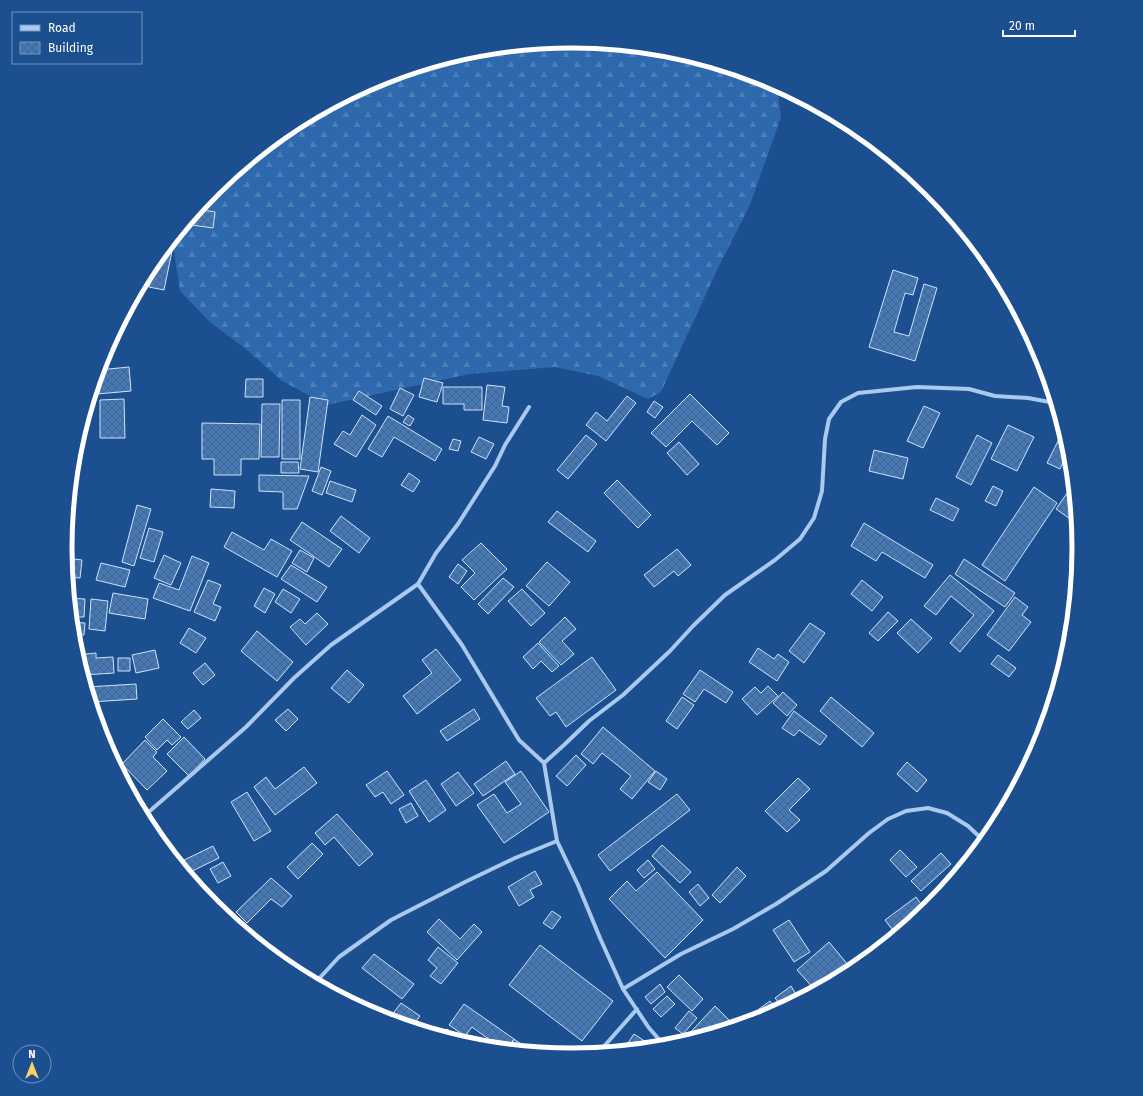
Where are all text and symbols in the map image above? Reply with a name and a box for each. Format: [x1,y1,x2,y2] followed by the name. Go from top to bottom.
[12,12,142,64] legend
[1003,12,1075,38] scale bar
[1009,19,1035,33] text: 20 m
[48,21,76,35] text: Road
[48,41,94,55] text: Building
[12,1044,52,1084] north arrow
[28,1048,36,1061] text: N

